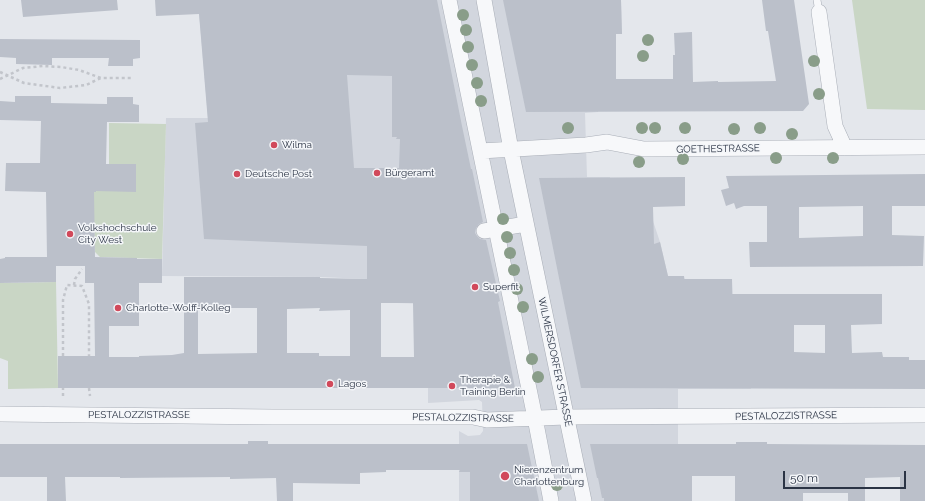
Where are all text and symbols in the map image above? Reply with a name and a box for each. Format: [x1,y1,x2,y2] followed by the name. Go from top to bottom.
[282,139,312,151] place label: Wilma
[269,140,279,150] marker: Wilma
[676,142,760,156] street label: GOETHESTRASSE
[385,167,434,179] place label: Bürgeramt
[245,168,312,180] place label: Deutsche Post
[372,168,382,178] marker: Bürgeramt
[232,169,242,179] marker: Deutsche Post
[78,222,157,246] place label: Volkshochschule City West
[65,229,75,239] marker: Volkshochschule City West
[483,281,519,293] place label: Superfit
[470,282,480,292] marker: Superfit
[535,296,575,428] street label: WILMERSDORFER STRASSE
[126,302,230,314] place label: Charlotte-Wolff-Kolleg
[113,303,123,313] marker: Charlotte-Wolff-Kolleg
[460,374,526,398] place label: Therapie & Training Berlin
[338,378,366,390] place label: Lagos
[325,379,335,389] marker: Lagos
[447,381,457,391] marker: Therapie & Training Berlin
[88,409,190,421] street label: PESTALOZZISTRASSE
[735,409,837,423] street label: PESTALOZZISTRASSE
[412,411,514,425] street label: PESTALOZZISTRASSE
[785,463,908,489] scale bar
[514,464,584,488] place label: Nierenzentrum Charlottenburg
[499,470,511,482] marker: Nierenzentrum Charlottenburg
[790,471,818,485] text: 50 m

